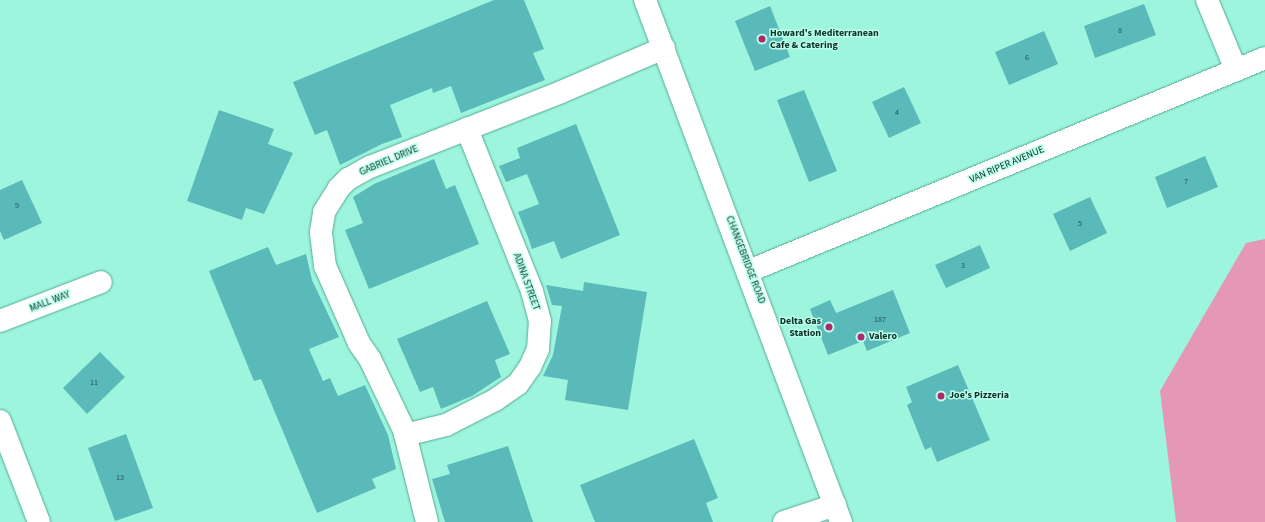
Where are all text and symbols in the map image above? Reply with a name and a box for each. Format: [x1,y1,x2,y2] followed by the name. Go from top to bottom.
[1118,26,1122,36] house number: 8
[770,27,879,50] place label: Howard's Mediterranean Cafe & Catering
[757,34,767,44] marker: Howard's Mediterranean Cafe & Catering
[1025,53,1029,63] house number: 6
[895,108,899,118] house number: 4
[358,143,420,179] street label: GABRIEL DRIVE
[968,144,1046,186] street label: VAN RIPER AVENUE
[1184,177,1188,187] house number: 7
[15,201,19,211] house number: 9
[723,214,767,306] street label: CHANGEBRIDGE ROAD
[1078,219,1082,229] house number: 5
[510,252,542,312] street label: ADINA STREET
[961,261,965,271] house number: 3
[28,289,72,315] street label: MALL WAY
[780,315,821,338] place label: Delta Gas Station
[874,315,886,325] house number: 187
[824,322,834,332] marker: Delta Gas Station
[869,331,897,343] place label: Valero
[856,332,866,342] marker: Valero
[90,378,98,388] house number: 11
[949,390,1009,402] place label: Joe's Pizzeria
[936,391,946,401] marker: Joe's Pizzeria
[116,473,124,483] house number: 13

